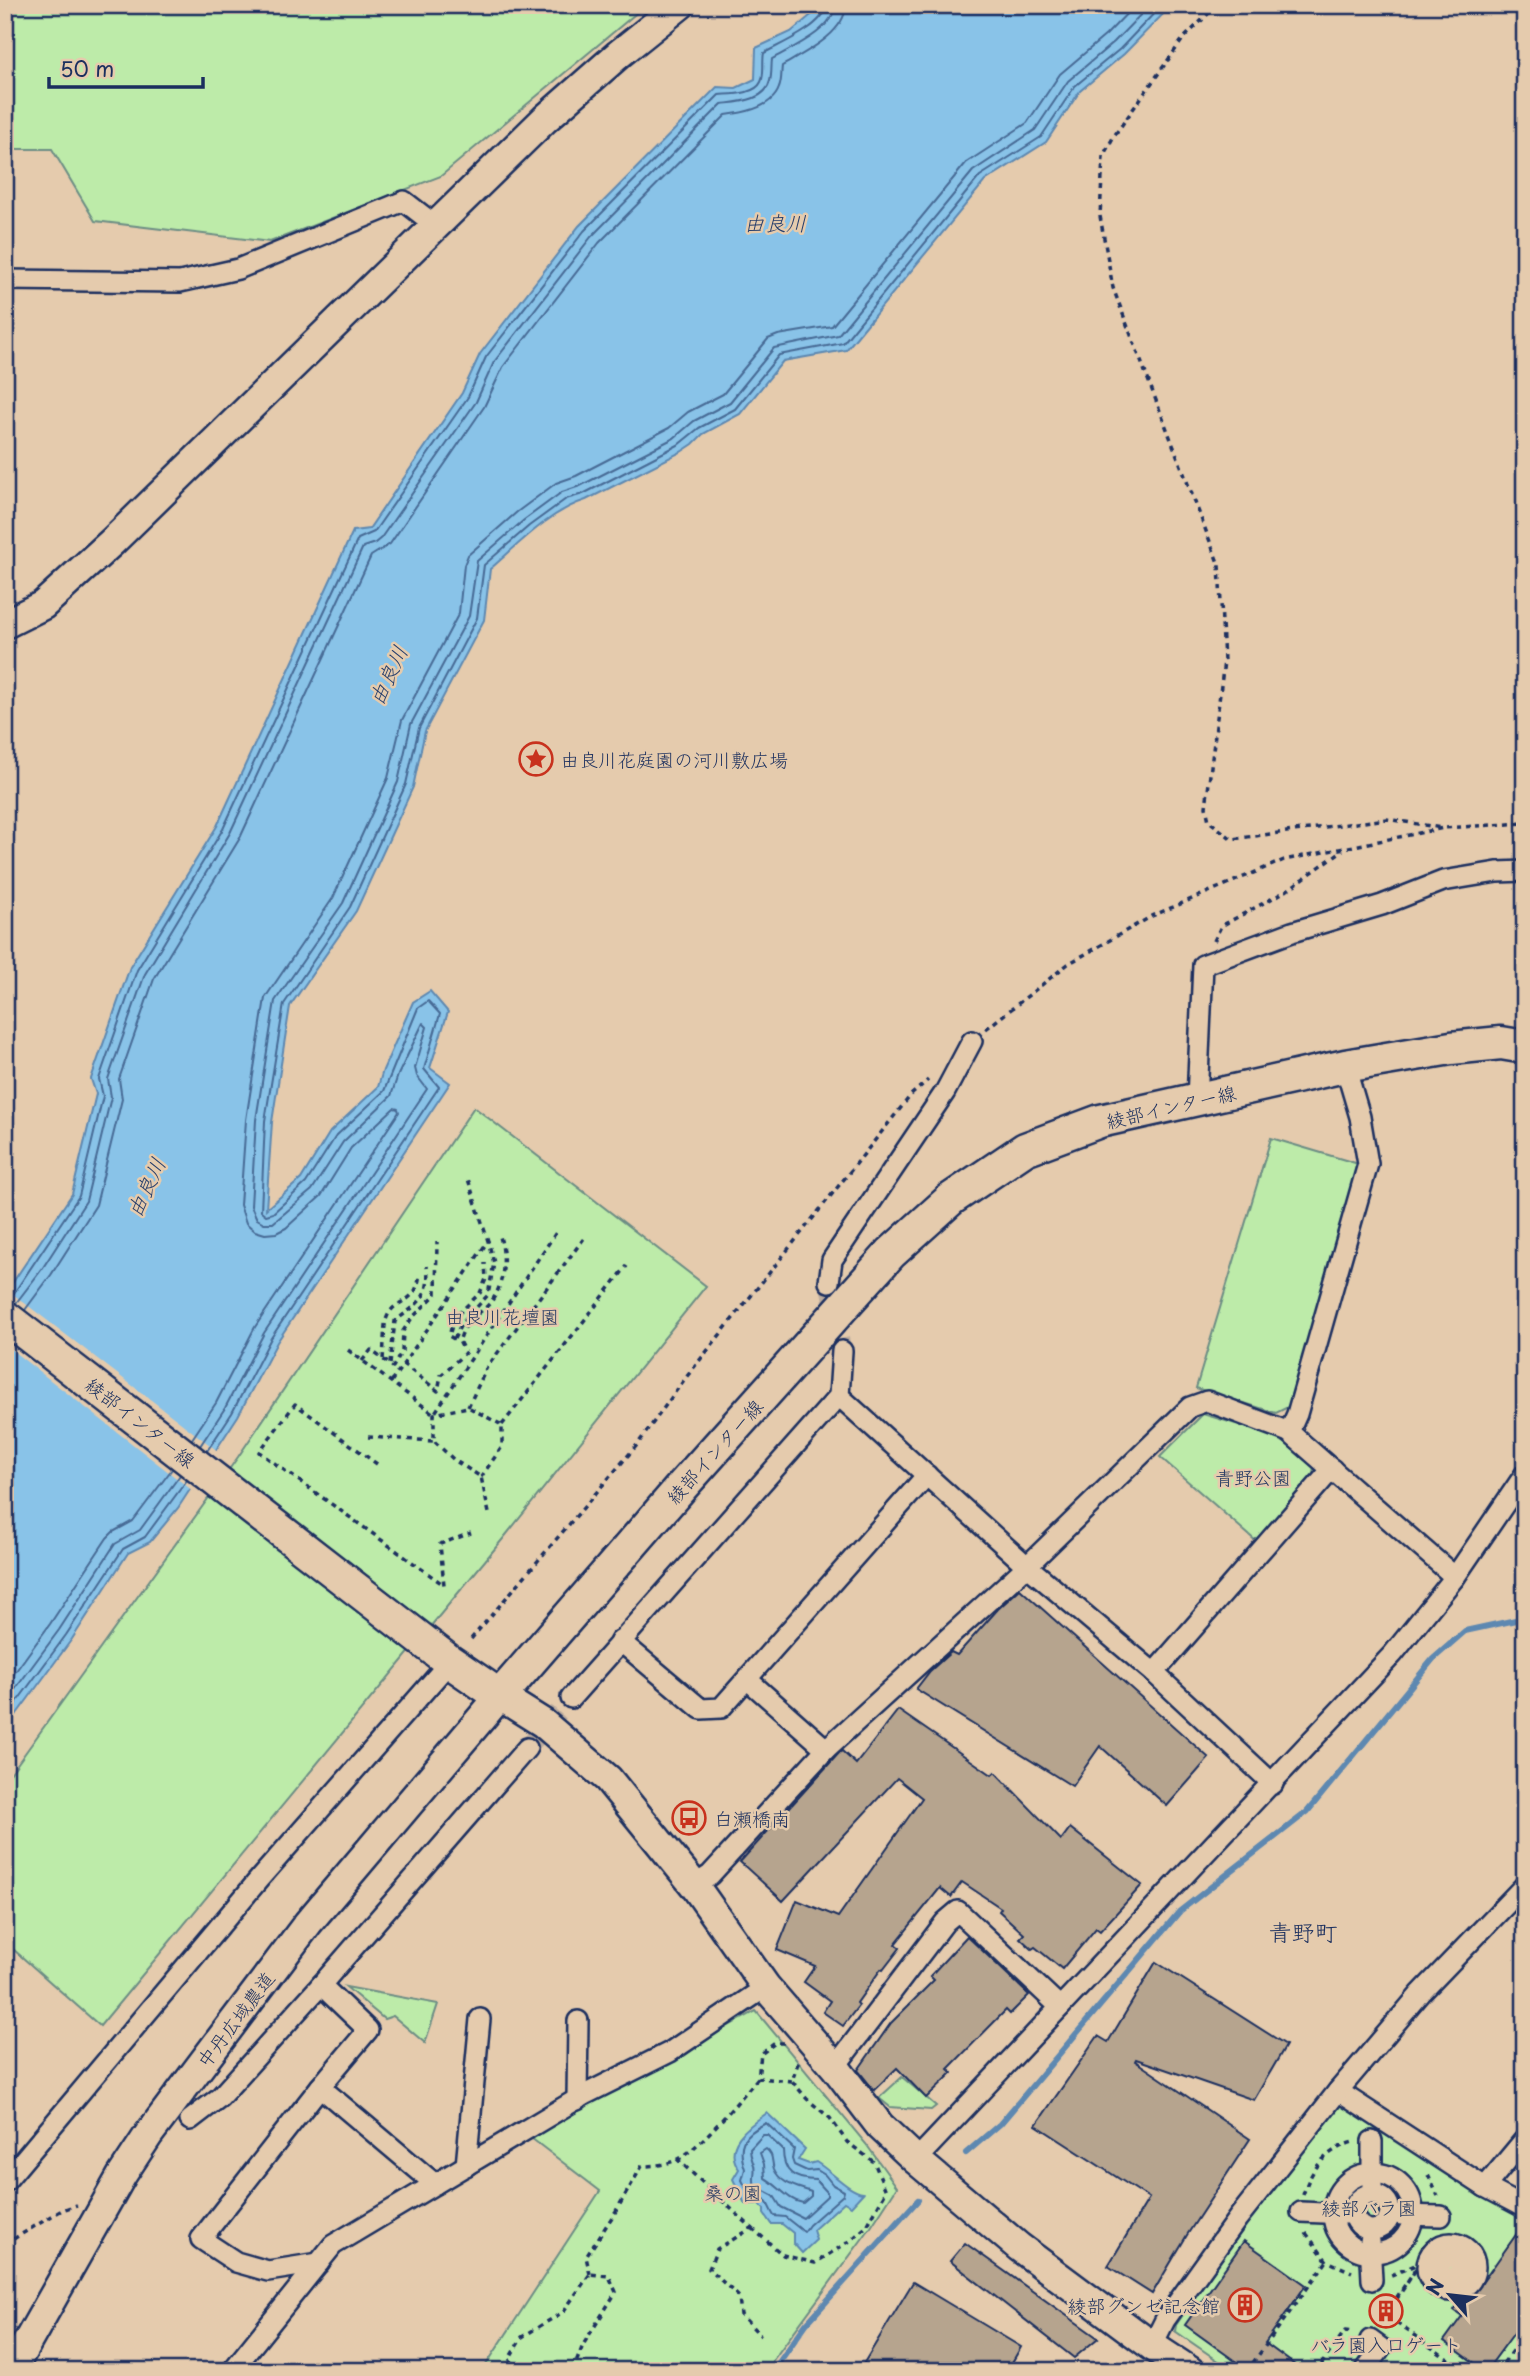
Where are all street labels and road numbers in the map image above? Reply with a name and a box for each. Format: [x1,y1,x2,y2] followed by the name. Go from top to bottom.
[1103,1077,1239,1135] street label: 綾部インター線
[80,1370,202,1474] street label: 綾部インター線
[659,1392,769,1510] street label: 綾部インター線
[190,1965,280,2073] street label: 中丹広域農道

